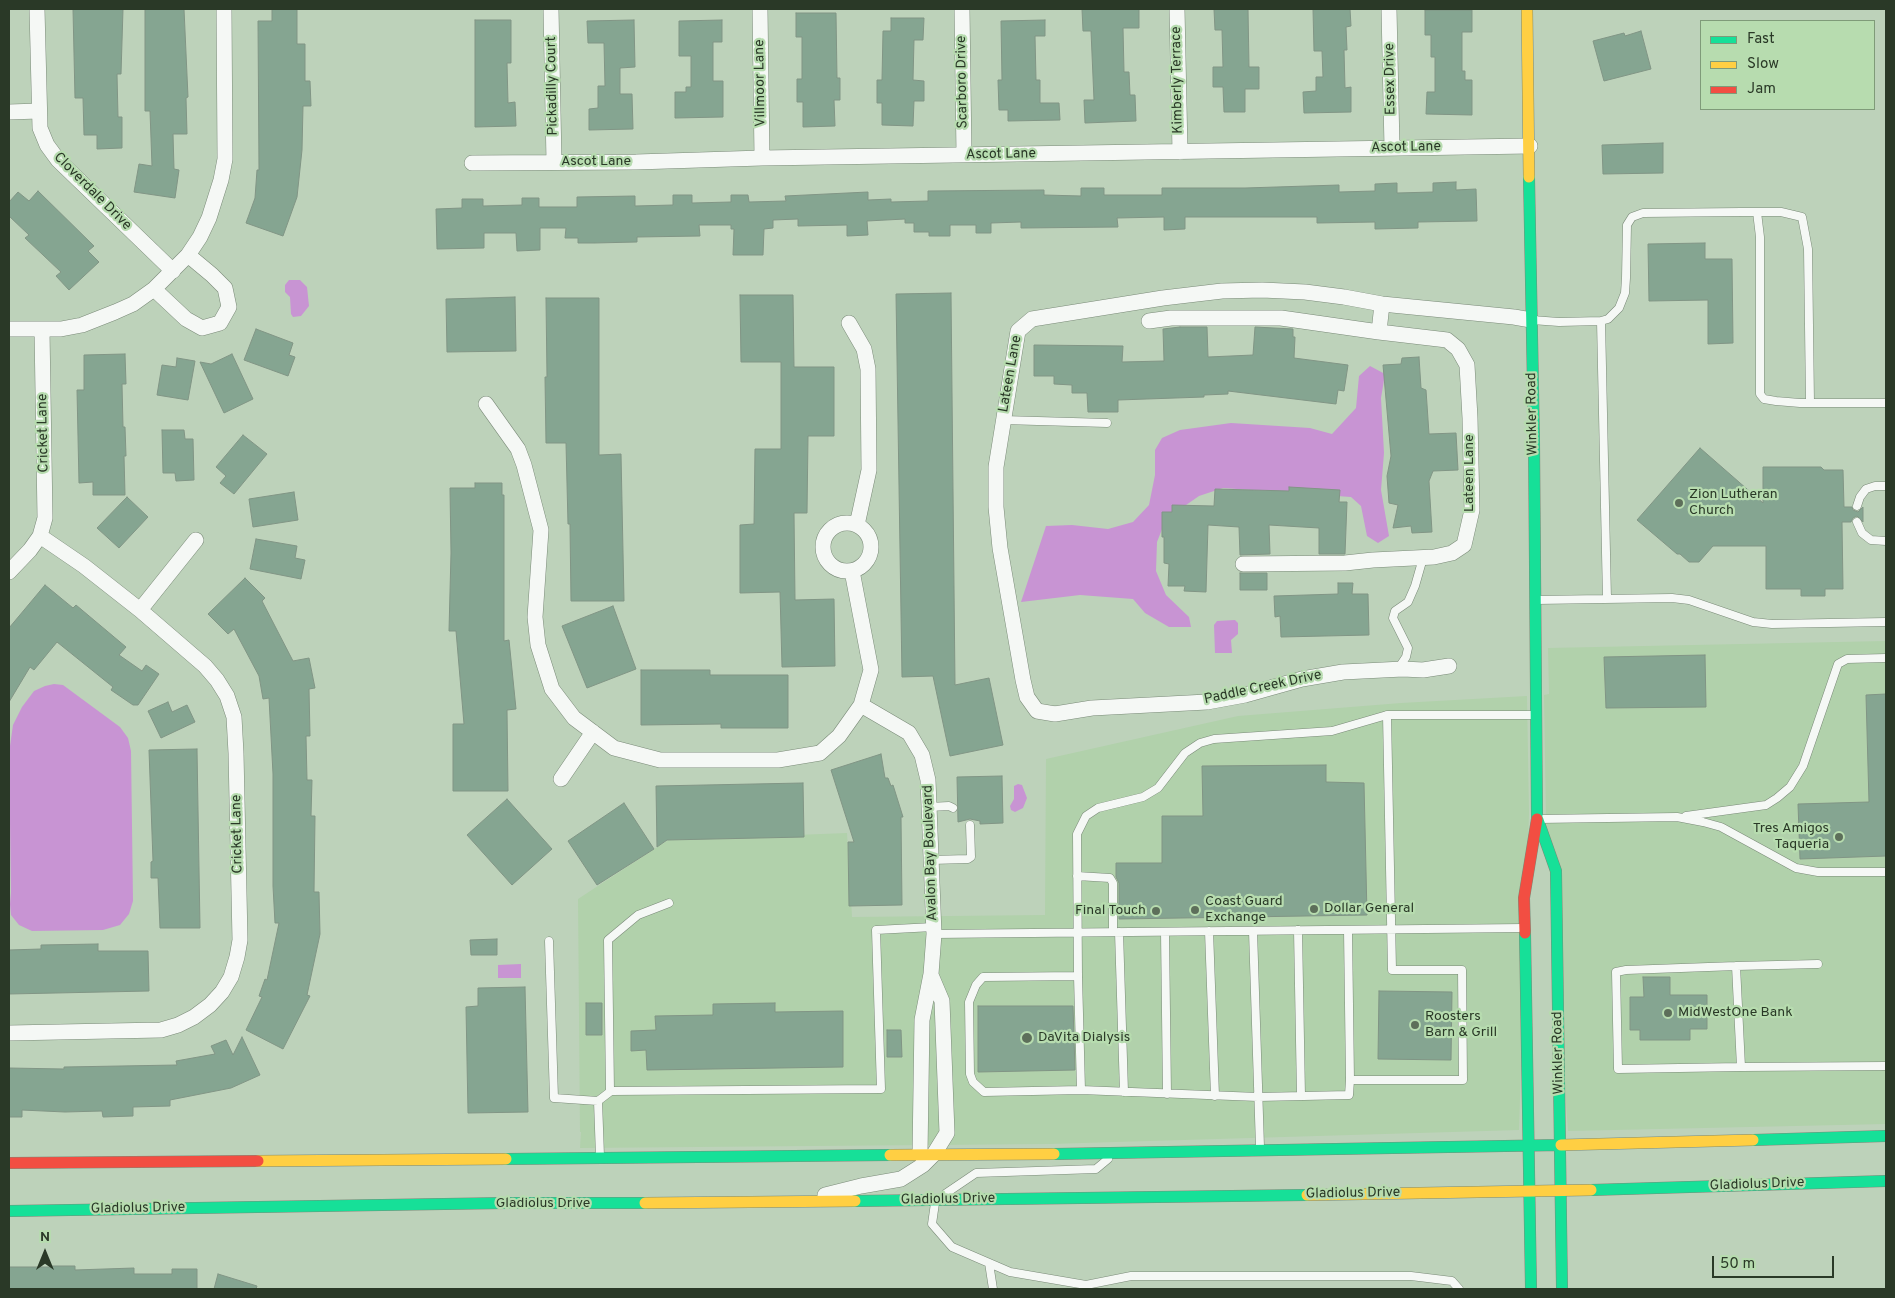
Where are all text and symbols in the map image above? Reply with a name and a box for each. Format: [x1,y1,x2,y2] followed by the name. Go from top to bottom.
[1700,20,1875,110] legend
[1169,26,1187,134] street label: Kimberly Terrace
[1747,30,1775,49] text: Fast
[954,35,972,129] street label: Scarboro Drive
[544,36,562,136] street label: Pickadilly Court
[752,39,770,127] street label: Villmoor Lane
[1382,43,1400,115] street label: Essex Drive
[1747,55,1779,74] text: Slow
[1747,80,1776,99] text: Jam
[1371,139,1441,157] street label: Ascot Lane
[966,146,1036,164] street label: Ascot Lane
[50,150,134,234] street label: Cloverdale Drive
[561,154,631,170] street label: Ascot Lane
[996,334,1026,414] street label: Lateen Lane
[1524,372,1542,456] street label: Winkler Road
[35,393,53,473] street label: Cricket Lane
[1462,434,1478,512] street label: Lateen Lane
[1689,487,1778,520] place label: Zion Lutheran Church
[1673,497,1685,509] marker: Zion Lutheran Church
[1203,667,1323,709] street label: Paddle Creek Drive
[920,785,942,921] street label: Avalon Bay Boulevard
[229,794,247,874] street label: Cricket Lane
[1753,821,1829,854] place label: Tres Amigos Taqueria
[1833,831,1845,843] marker: Tres Amigos Taqueria
[1205,894,1283,926] place label: Coast Guard Exchange
[1324,901,1414,917] place label: Dollar General
[1075,903,1146,919] place label: Final Touch
[1308,903,1320,915] marker: Dollar General
[1189,904,1201,916] marker: Coast Guard Exchange
[1150,905,1162,917] marker: Final Touch
[1678,1005,1793,1021] place label: MidWestOne Bank
[1662,1007,1674,1019] marker: MidWestOne Bank
[1425,1009,1497,1042] place label: Roosters Barn & Grill
[1550,1011,1568,1095] street label: Winkler Road
[1409,1019,1421,1031] marker: Roosters Barn & Grill
[1038,1030,1130,1046] place label: DaVita Dialysis
[1020,1031,1034,1045] marker: DaVita Dialysis
[1709,1175,1805,1195] street label: Gladiolus Drive
[1306,1185,1400,1203] street label: Gladiolus Drive
[901,1191,995,1209] street label: Gladiolus Drive
[496,1196,590,1212] street label: Gladiolus Drive
[91,1200,185,1218] street label: Gladiolus Drive
[20,1228,70,1278] north arrow
[40,1229,50,1246] text: N
[1715,1246,1838,1278] scale bar
[1720,1255,1755,1274] text: 50 m

